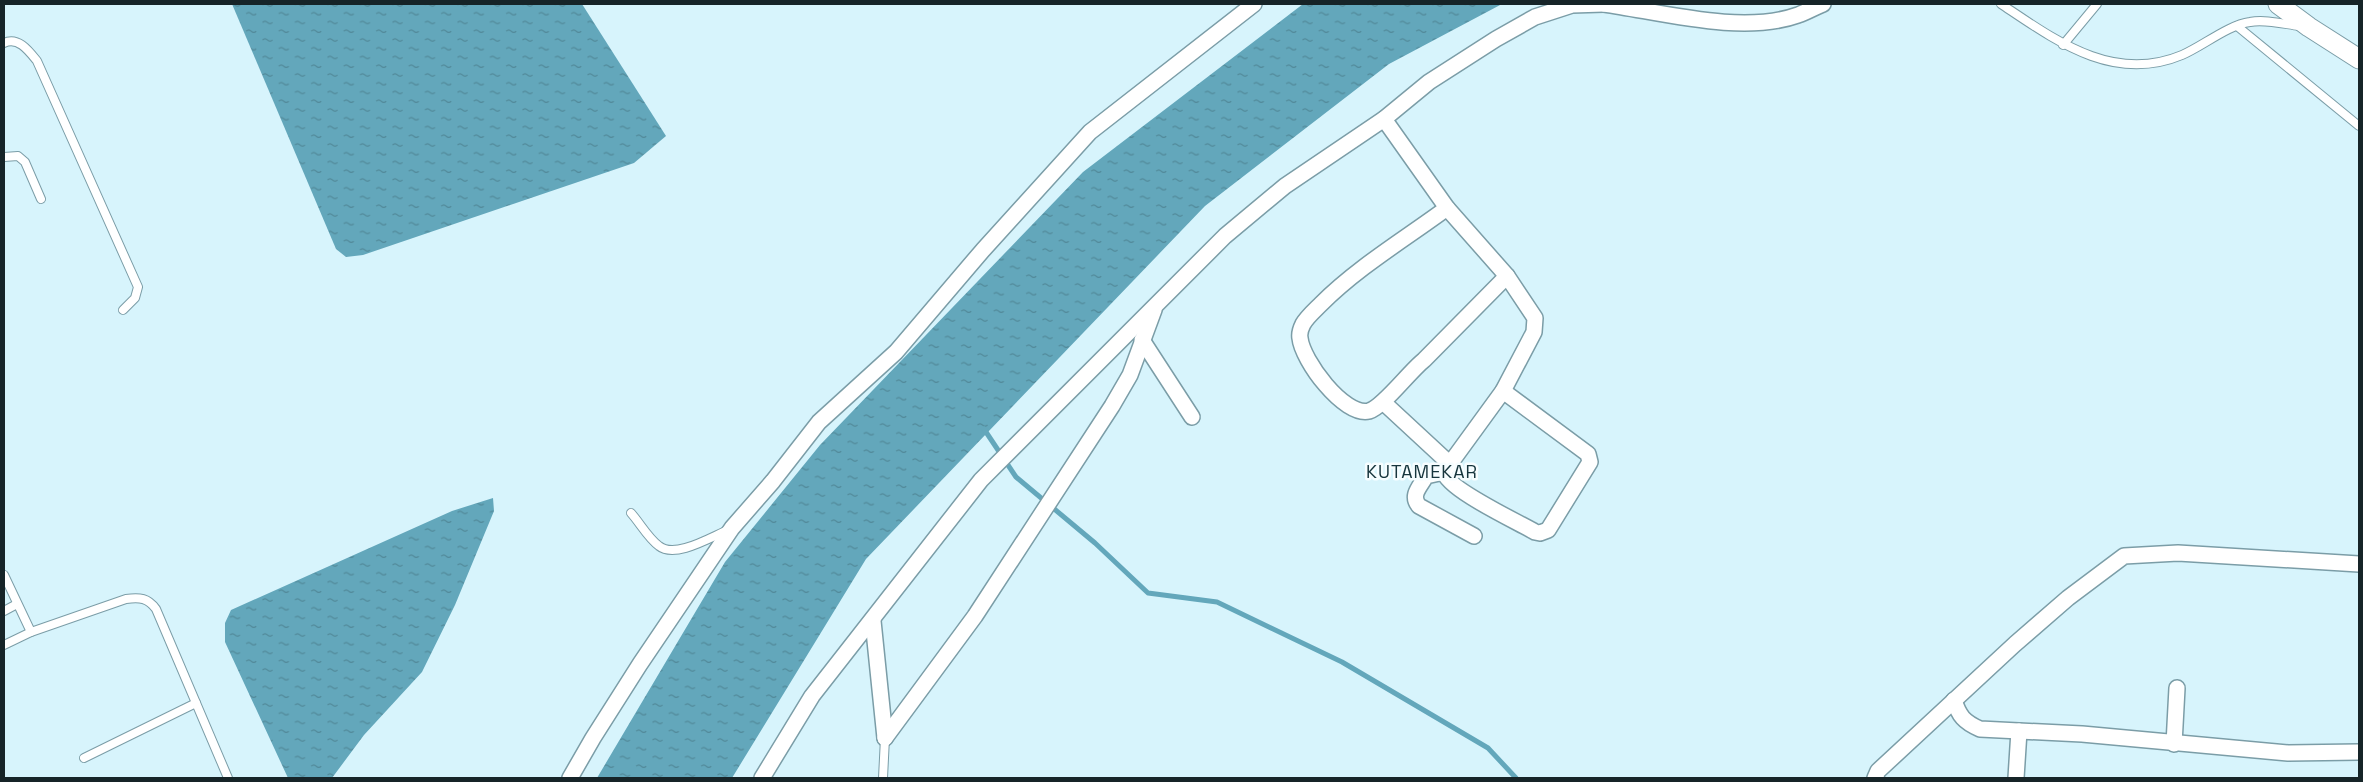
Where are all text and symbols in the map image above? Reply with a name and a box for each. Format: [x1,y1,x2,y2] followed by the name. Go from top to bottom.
[1366,460,1478,483] district label: KUTAMEKAR

